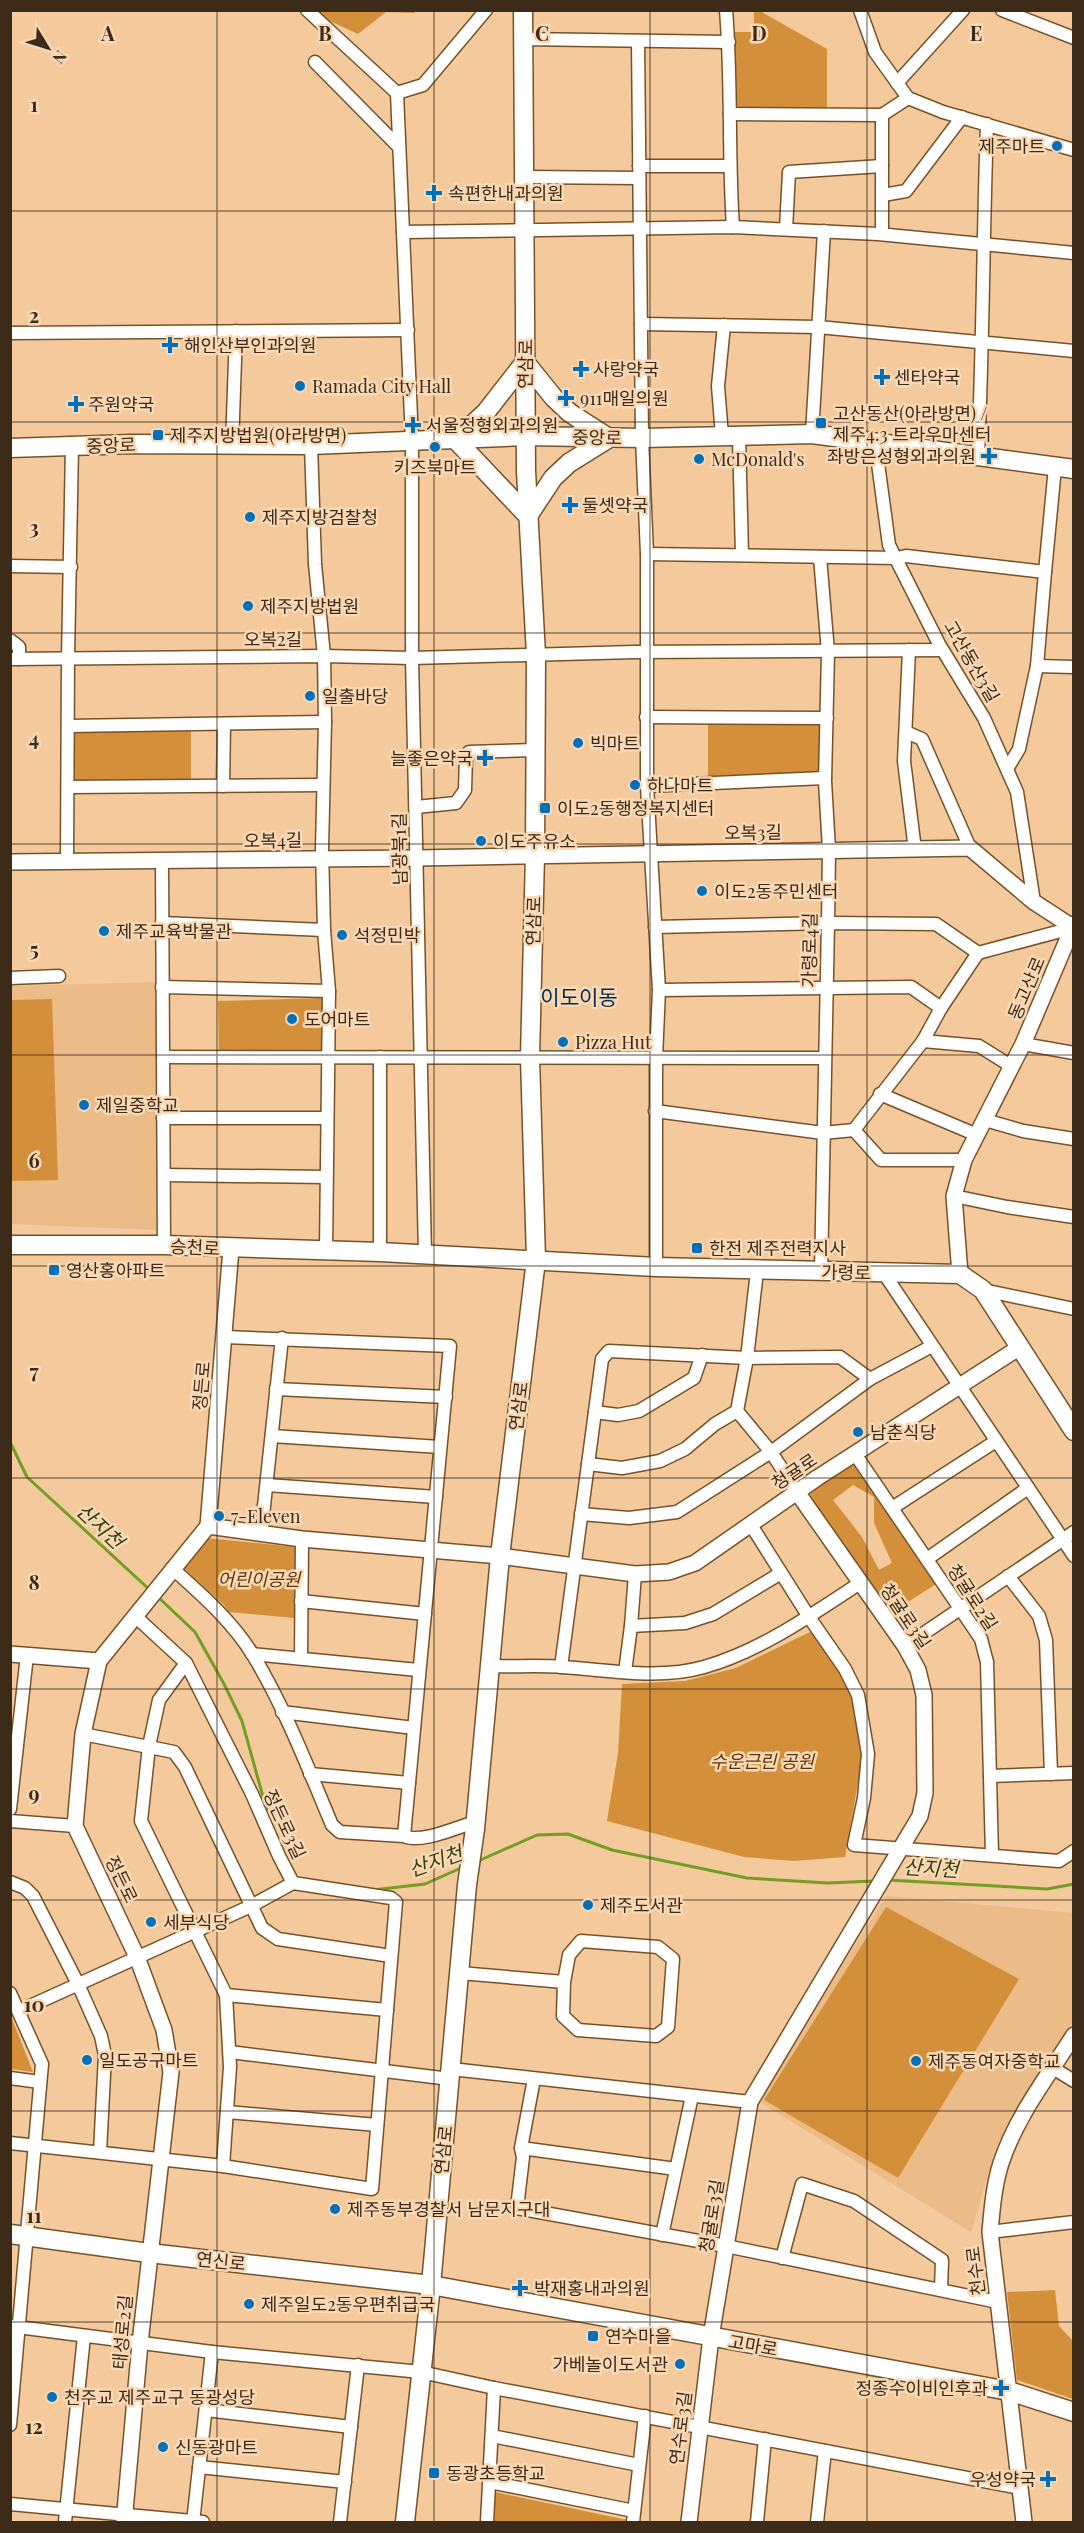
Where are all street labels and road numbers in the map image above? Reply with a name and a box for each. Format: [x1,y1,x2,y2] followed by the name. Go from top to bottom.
[513,339,537,389] street label: 연삼로
[572,425,622,449] street label: 중앙로
[86,432,136,458] street label: 중앙로
[939,616,1005,706] street label: 고산동산3길
[244,627,302,651] street label: 오복2길
[386,812,412,886] street label: 남광북1길
[724,819,782,845] street label: 오복3길
[244,827,302,853] street label: 오복4길
[520,896,546,946] street label: 연삼로
[796,912,822,988] street label: 가령로4길
[1002,953,1050,1023] street label: 동고산로
[170,1234,220,1260] street label: 승천로
[821,1260,871,1284] street label: 가령로
[187,1360,215,1412] street label: 정든로
[503,1380,533,1432] street label: 연삼로
[767,1447,821,1495] street label: 청귤로
[943,1559,1003,1635] street label: 청귤로2길
[875,1578,937,1654] street label: 청귤로3길
[258,1785,312,1863] street label: 정든로3길
[100,1851,144,1907] street label: 정든로
[428,2124,458,2176] street label: 연삼로
[693,2177,729,2255] street label: 청귤로3길
[960,2245,990,2297] street label: 천수로
[195,2246,247,2276] street label: 연신로
[107,2294,137,2370] street label: 태성로2길
[726,2329,780,2361] street label: 고마로
[664,2390,696,2466] street label: 연수로3길

